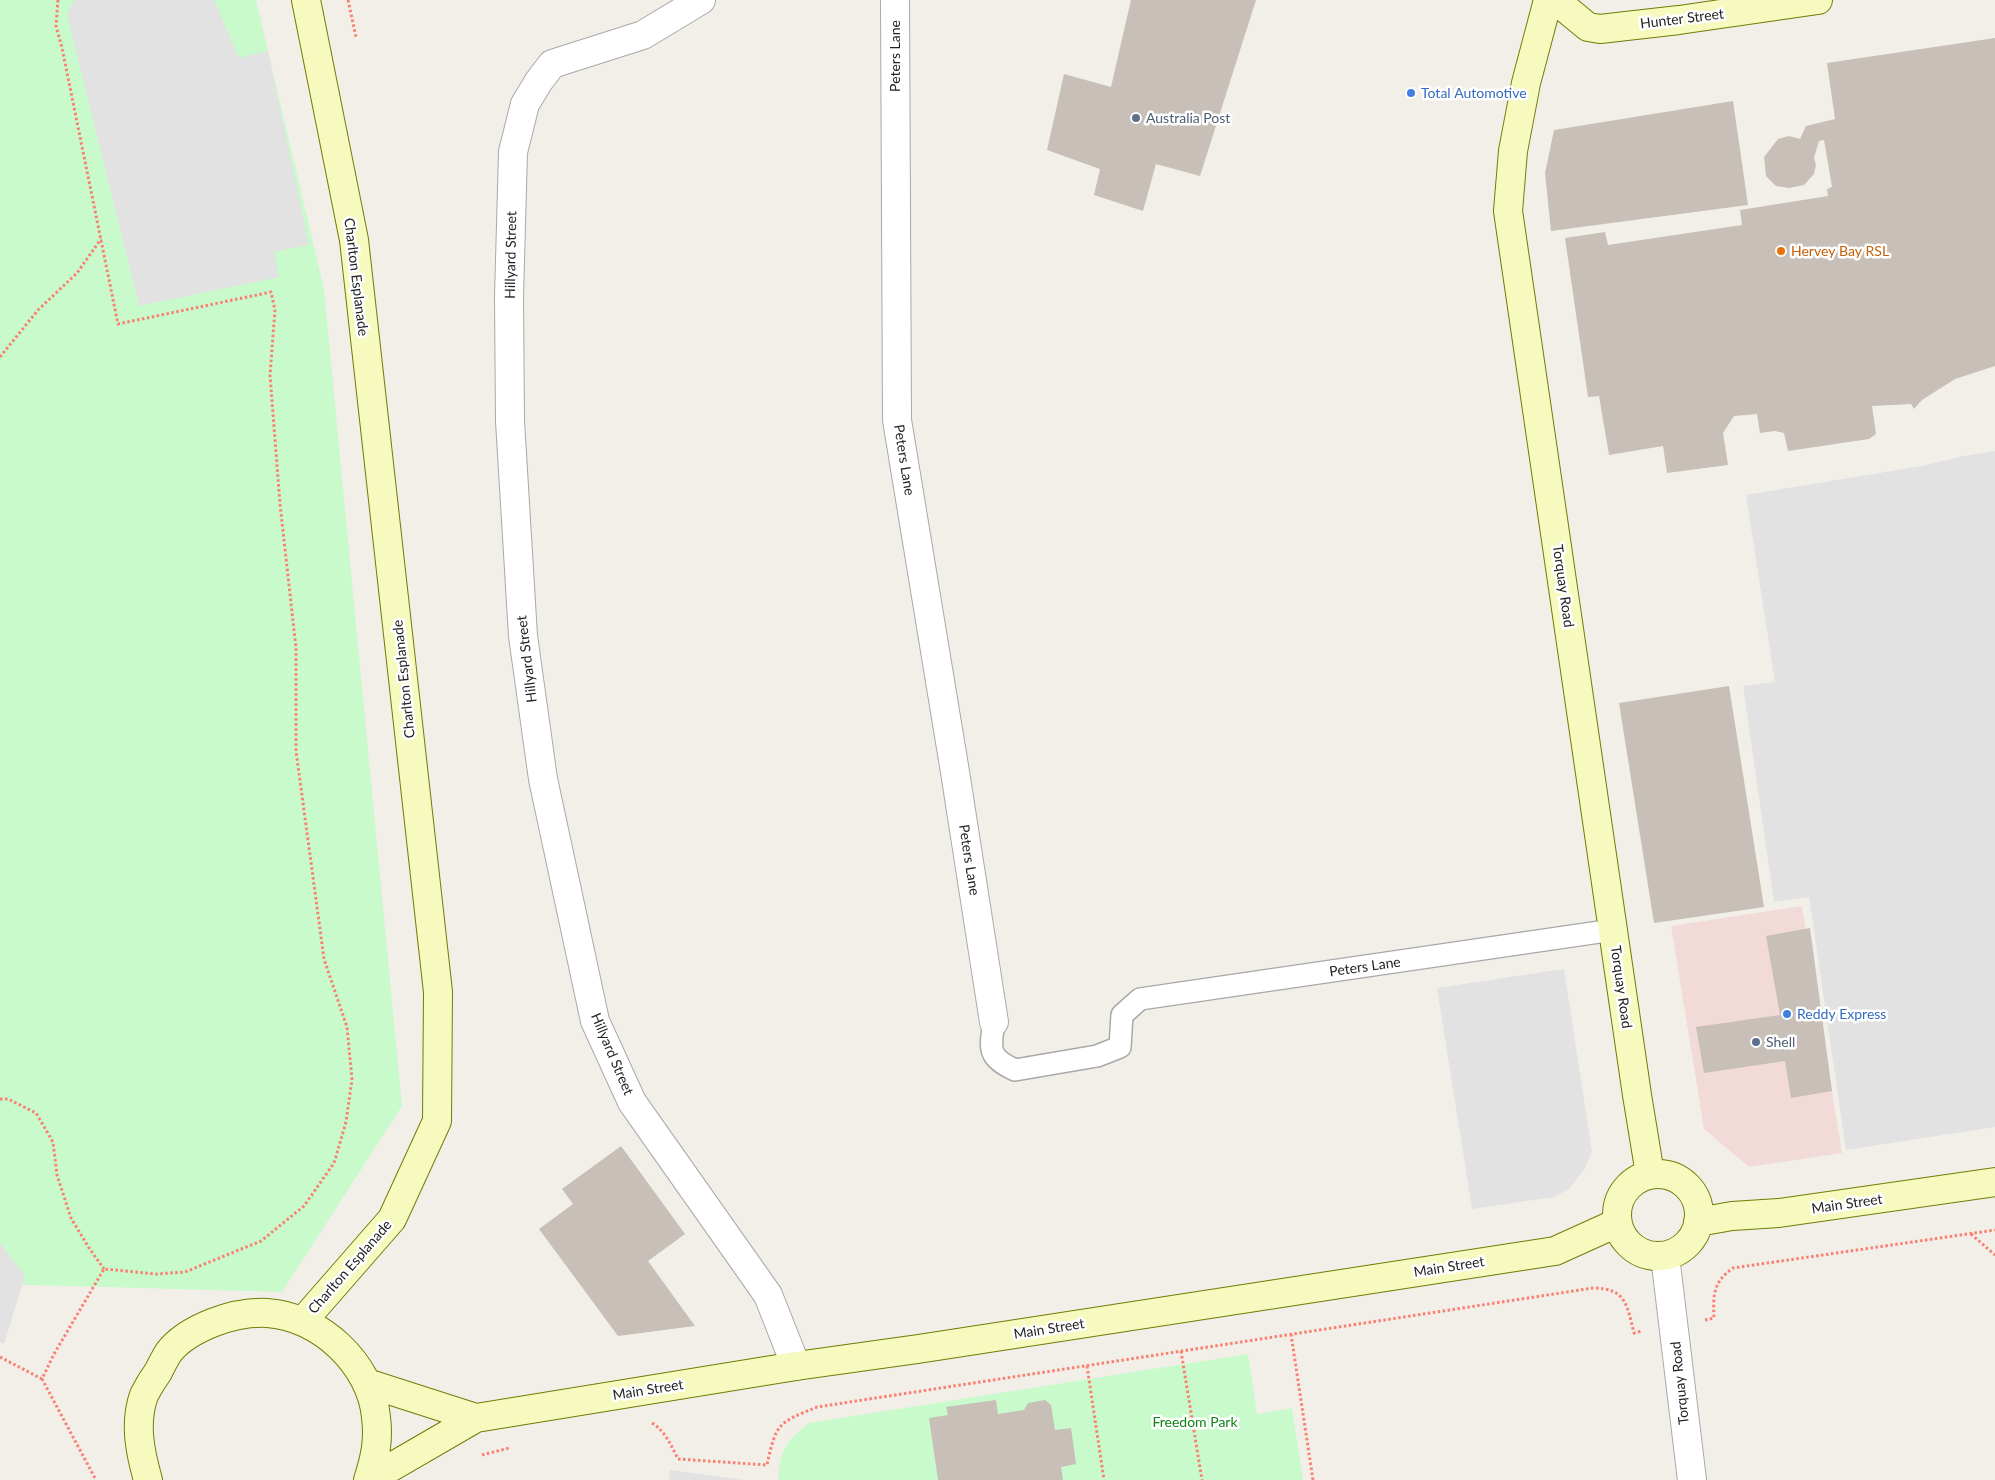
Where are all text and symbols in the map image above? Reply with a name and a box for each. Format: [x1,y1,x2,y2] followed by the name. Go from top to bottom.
[1639,6,1725,32] street label: Hunter Street
[887,20,903,92] street label: Peters Lane
[1421,85,1527,101] place label: Total Automotive
[1405,87,1417,99] marker: Total Automotive
[1146,110,1230,126] place label: Australia Post
[1130,112,1142,124] marker: Australia Post
[502,211,520,299] street label: Hillyard Street
[340,217,372,337] street label: Charlton Esplanade
[1791,243,1889,259] place label: Hervey Bay RSL
[1775,245,1787,257] marker: Hervey Bay RSL
[890,423,918,497] street label: Peters Lane
[1549,543,1577,629] street label: Torquay Road
[513,614,541,704] street label: Hillyard Street
[389,619,419,739] street label: Charlton Esplanade
[955,823,983,897] street label: Peters Lane
[1607,944,1635,1030] street label: Torquay Road
[1328,954,1402,980] street label: Peters Lane
[1797,1006,1886,1022] place label: Reddy Express
[1781,1008,1793,1020] marker: Reddy Express
[587,1010,637,1098] street label: Hillyard Street
[1766,1034,1795,1050] place label: Shell
[1750,1036,1762,1048] marker: Shell
[1810,1191,1884,1217] street label: Main Street
[305,1217,395,1317] street label: Charlton Esplanade
[1412,1253,1486,1281] street label: Main Street
[1012,1315,1086,1343] street label: Main Street
[1667,1341,1693,1425] street label: Torquay Road
[611,1376,685,1404] street label: Main Street
[1152,1414,1238,1430] park label: Freedom Park

